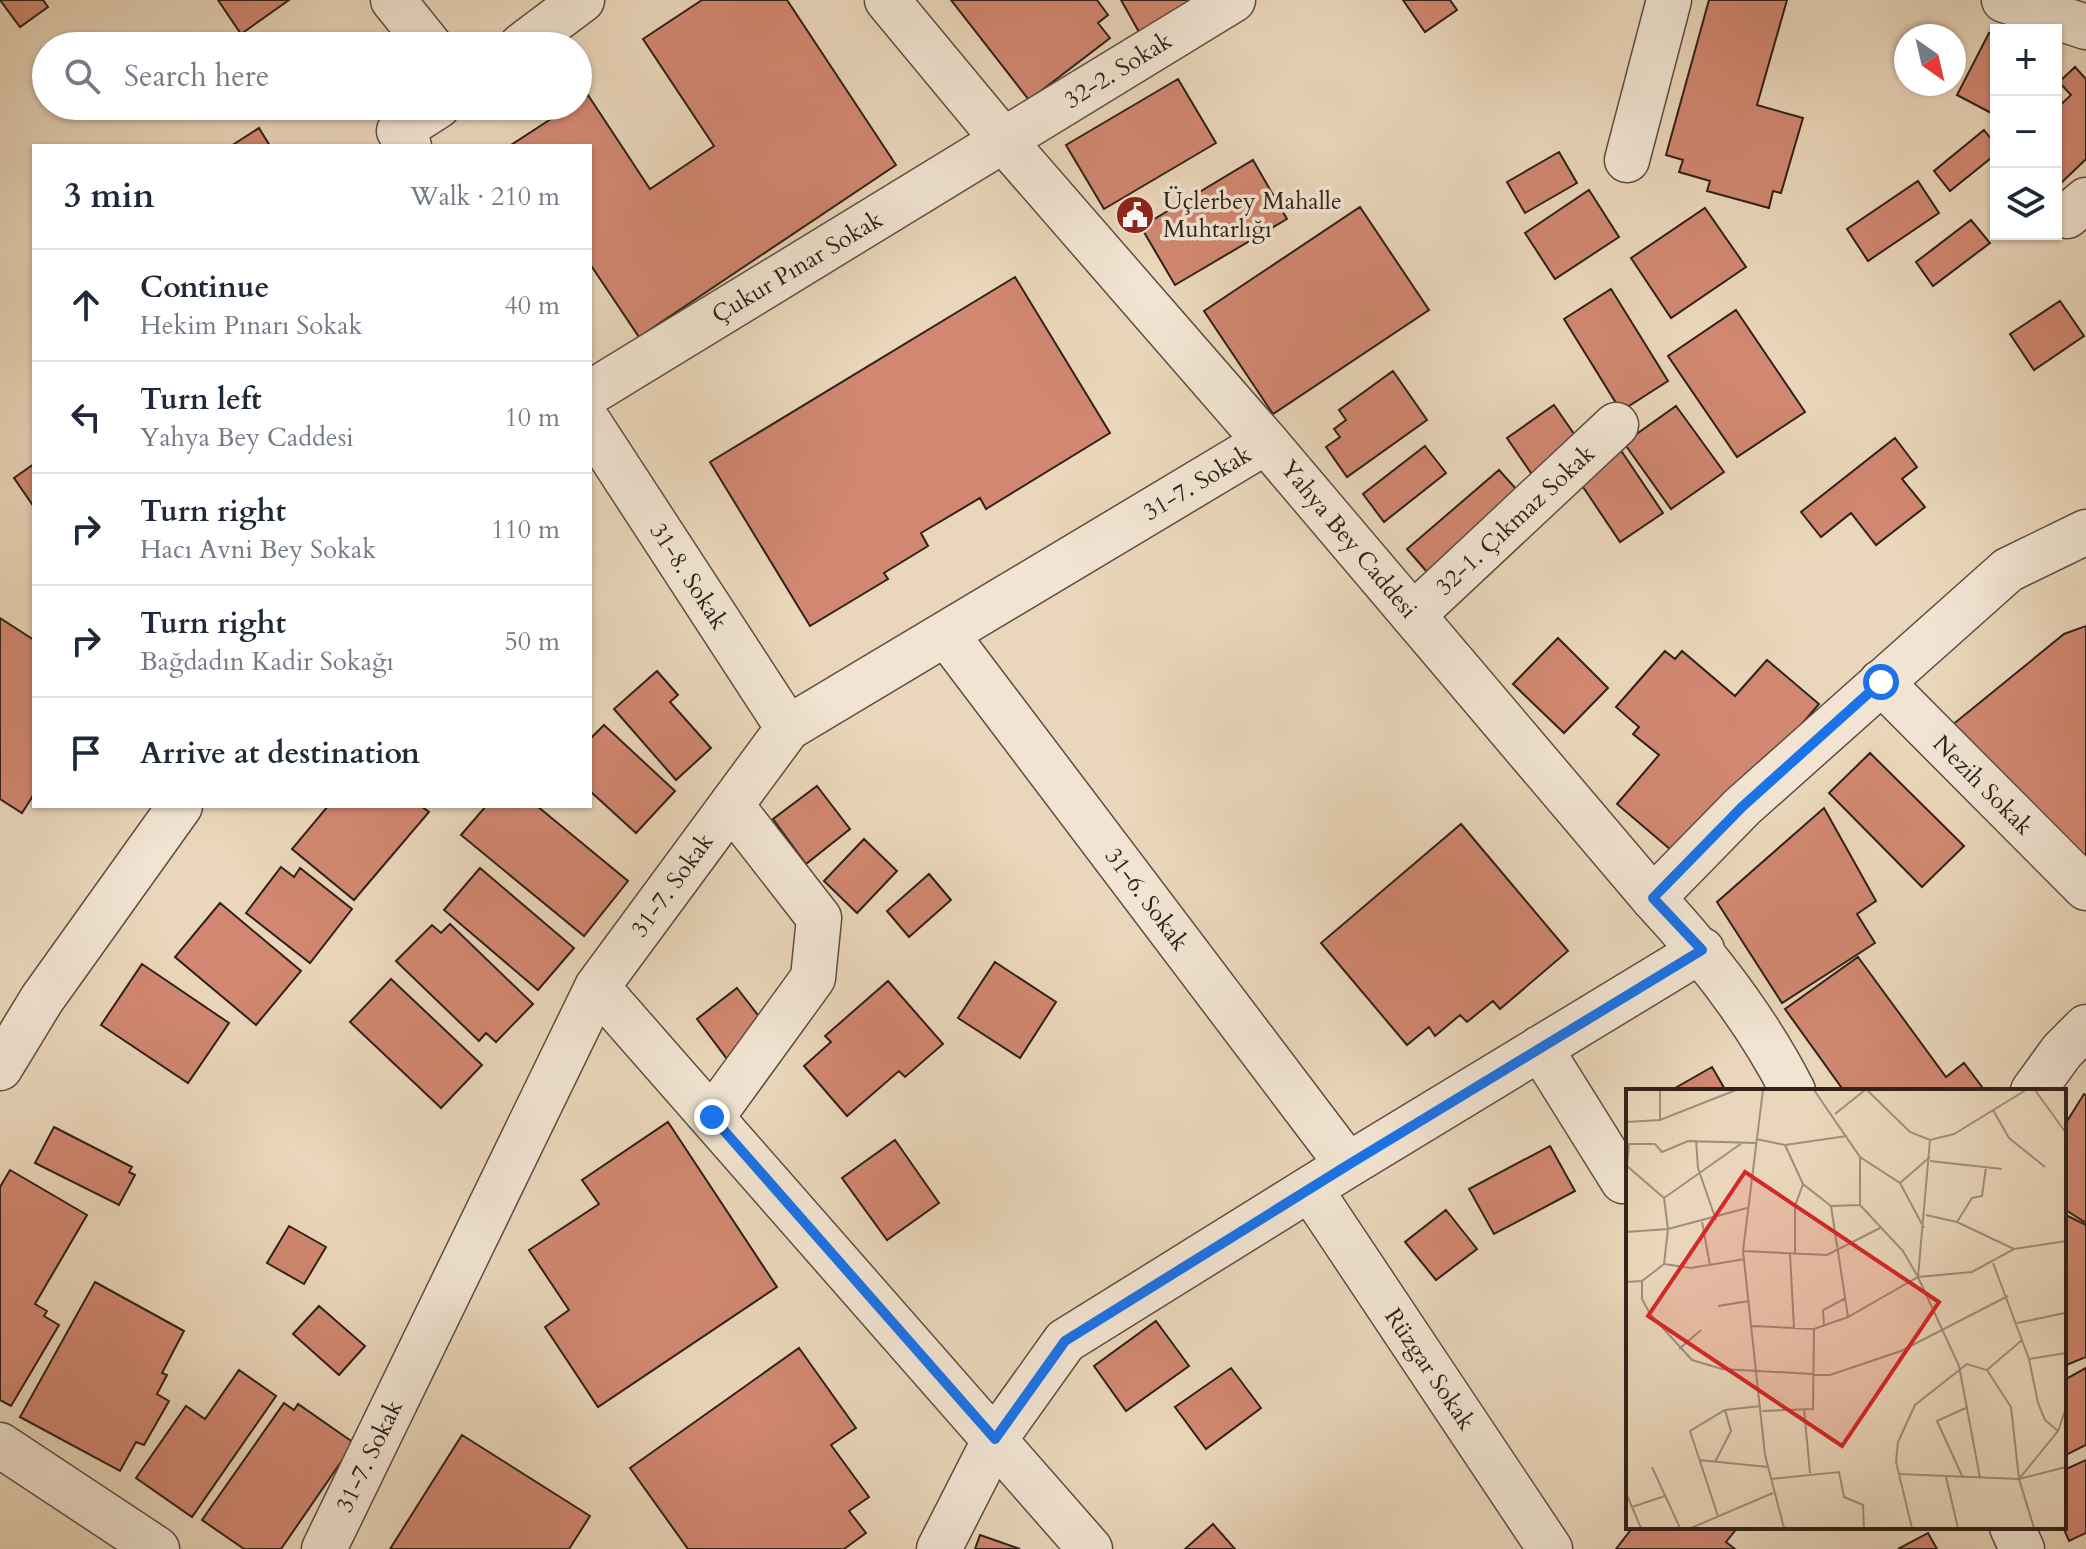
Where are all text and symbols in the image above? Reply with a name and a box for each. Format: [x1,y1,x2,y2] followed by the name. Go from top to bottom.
[1058,24,1179,117] street label: 32-2. Sokak
[1894,24,1966,96] north arrow
[1990,24,2062,240] map controls
[1990,24,2062,96] button: +
[32,32,592,120] search box
[60,54,104,98] icon: search
[124,56,269,97] text: Search here
[1990,96,2062,168] button: −
[1990,168,2062,240] button: layers
[64,173,155,219] text: 3 min
[410,179,560,214] text: Walk · 210 m
[1163,185,1342,246] place label: Üçlerbey Mahalle Muhtarlığı
[1114,194,1156,236] public building icon: Üçlerbey Mahalle Muhtarlığı
[706,203,889,332] street label: Çukur Pınar Sokak
[140,267,269,308] text: Continue
[64,283,108,327] icon: ahead
[504,288,560,323] text: 40 m
[140,308,362,343] text: Hekim Pınarı Sokak
[140,379,262,420] text: Turn left
[64,395,108,439] icon: left
[504,400,560,435] text: 10 m
[140,420,354,455] text: Yahya Bey Caddesi
[1137,438,1258,529] street label: 31-7. Sokak
[1428,438,1602,603] street label: 32-1. Çıkmaz Sokak
[1273,453,1425,626] street label: Yahya Bey Caddesi
[140,491,286,532] text: Turn right
[64,507,108,551] icon: right
[491,512,560,547] text: 110 m
[642,516,736,636] street label: 31-8. Sokak
[140,532,376,567] text: Hacı Avni Bey Sokak
[140,603,286,644] text: Turn right
[64,619,108,663] icon: right
[504,624,560,659] text: 50 m
[140,644,394,679] text: Bağdadın Kadir Sokağı
[1863,664,1899,700] route start
[1925,728,2040,843] street label: Nezih Sokak
[64,731,108,775] icon: arrive
[140,733,420,774] text: Arrive at destination
[623,826,721,944] street label: 31-7. Sokak
[1097,841,1196,958] street label: 31-6. Sokak
[1626,1089,2066,1529] inset map
[694,1099,730,1135] route end
[1377,1302,1483,1437] street label: Rüzgar Sokak
[328,1394,411,1518] street label: 31-7. Sokak

